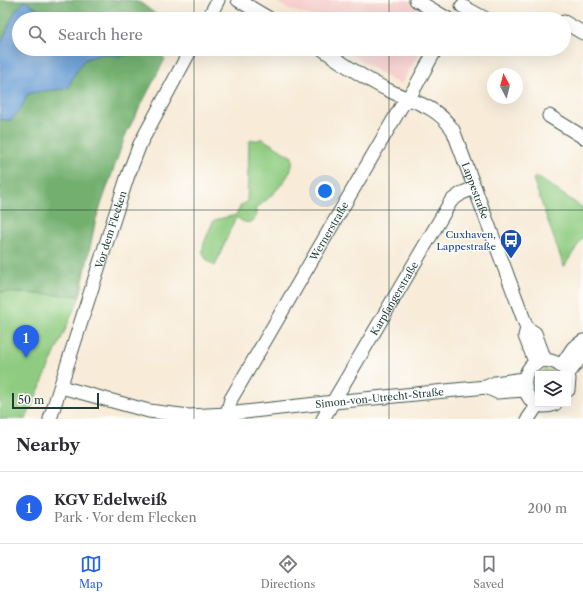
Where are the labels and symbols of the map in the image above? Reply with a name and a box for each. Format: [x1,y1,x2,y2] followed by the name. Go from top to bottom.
[487,68,523,104] north arrow
[459,160,492,221] street label: Lappestraße
[315,181,335,201] your location
[92,188,129,271] street label: Vor dem Flecken
[306,199,351,264] street label: Wernerstraße
[498,227,524,260] bus stop icon: Cuxhaven, Lappestraße
[436,228,496,253] place label: Cuxhaven, Lappestraße
[367,259,421,338] street label: Karpfangerstraße
[13,325,39,358] pin: 1
[315,385,445,411] street label: Simon-von-Utrecht-Straße
[12,391,99,410] scale bar

